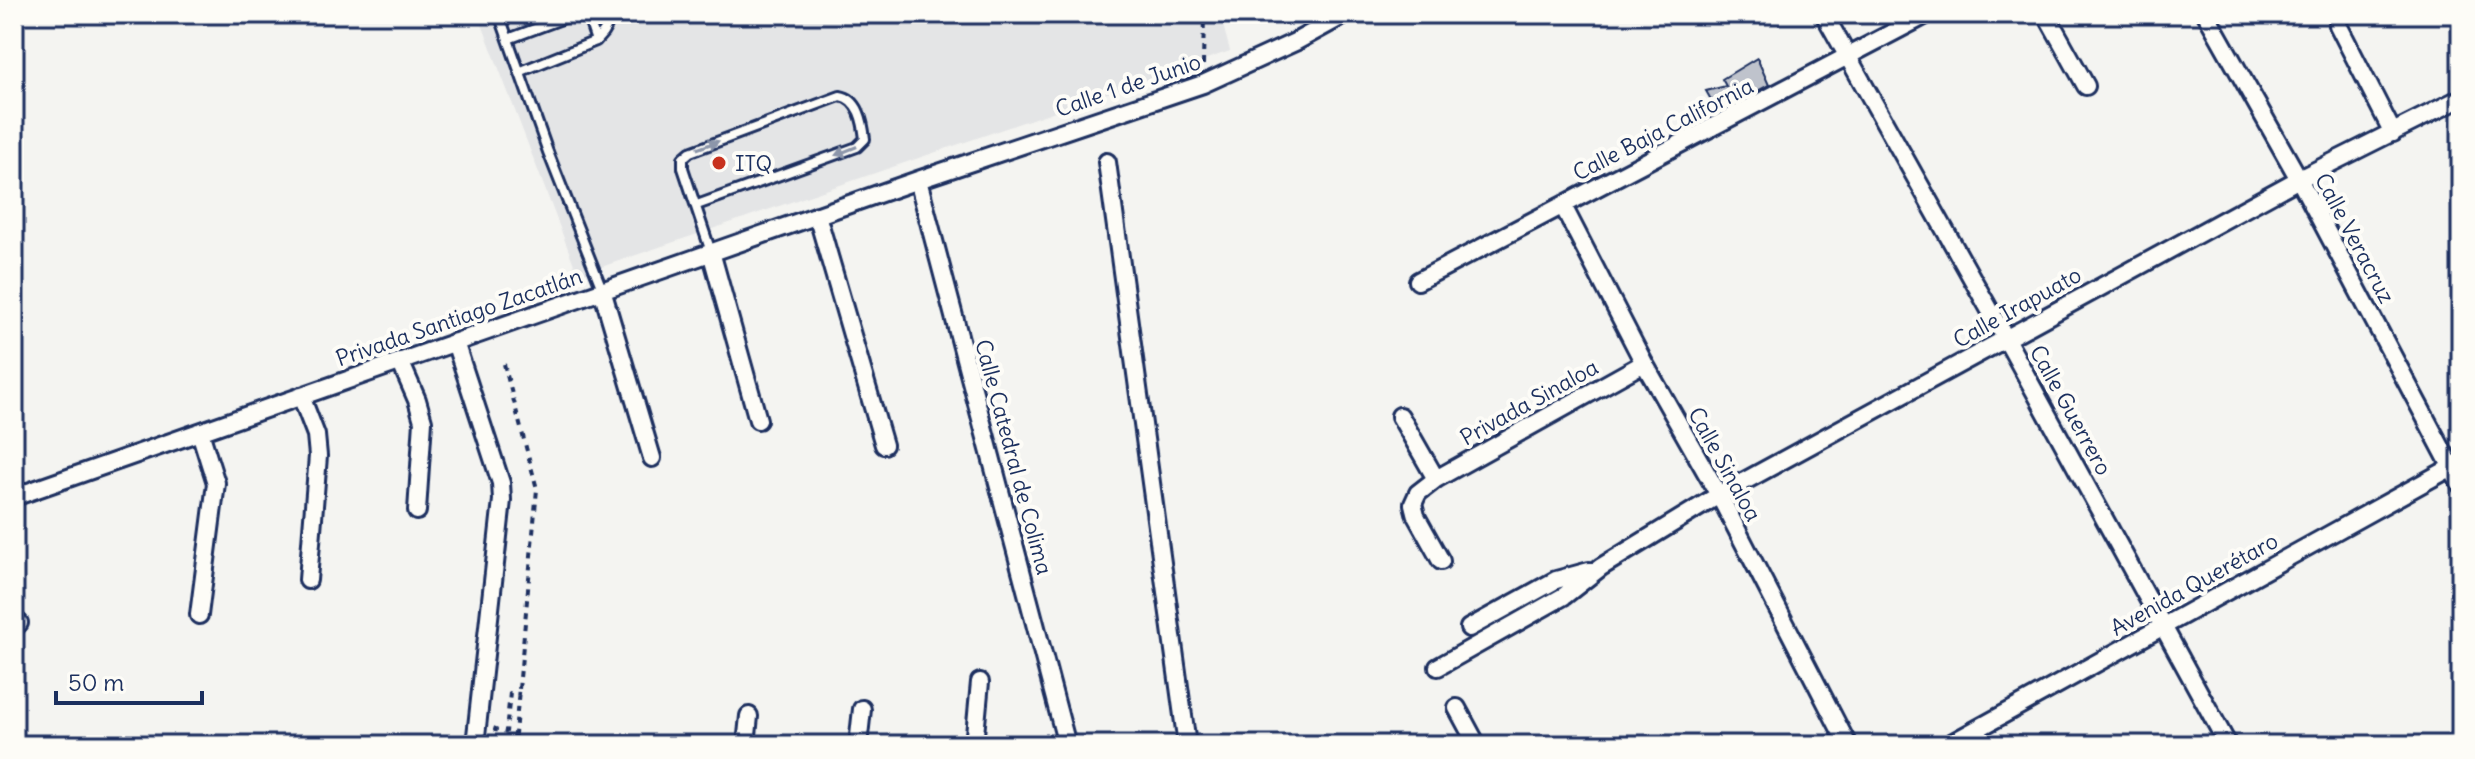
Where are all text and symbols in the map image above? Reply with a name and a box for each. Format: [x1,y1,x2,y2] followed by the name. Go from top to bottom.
[1052,47,1204,123] street label: Calle 1 de Junio
[1568,71,1758,187] street label: Calle Baja California
[696,138,720,151] one-way arrow
[834,145,858,158] one-way arrow
[735,149,772,177] place label: ITQ
[710,154,728,172] marker: ITQ
[2309,168,2401,308] street label: Calle Veracruz
[1948,260,2086,354] street label: Calle Irapuato
[332,262,586,372] street label: Privada Santiago Zacatlán
[969,336,1059,578] street label: Calle Catedral de Colima
[2024,340,2118,480] street label: Calle Guerrero
[1455,353,1603,451] street label: Privada Sinaloa
[1682,402,1768,526] street label: Calle Sinaloa
[2105,526,2283,642] street label: Avenida Querétaro
[56,655,202,705] scale bar
[68,667,124,697] text: 50 m

